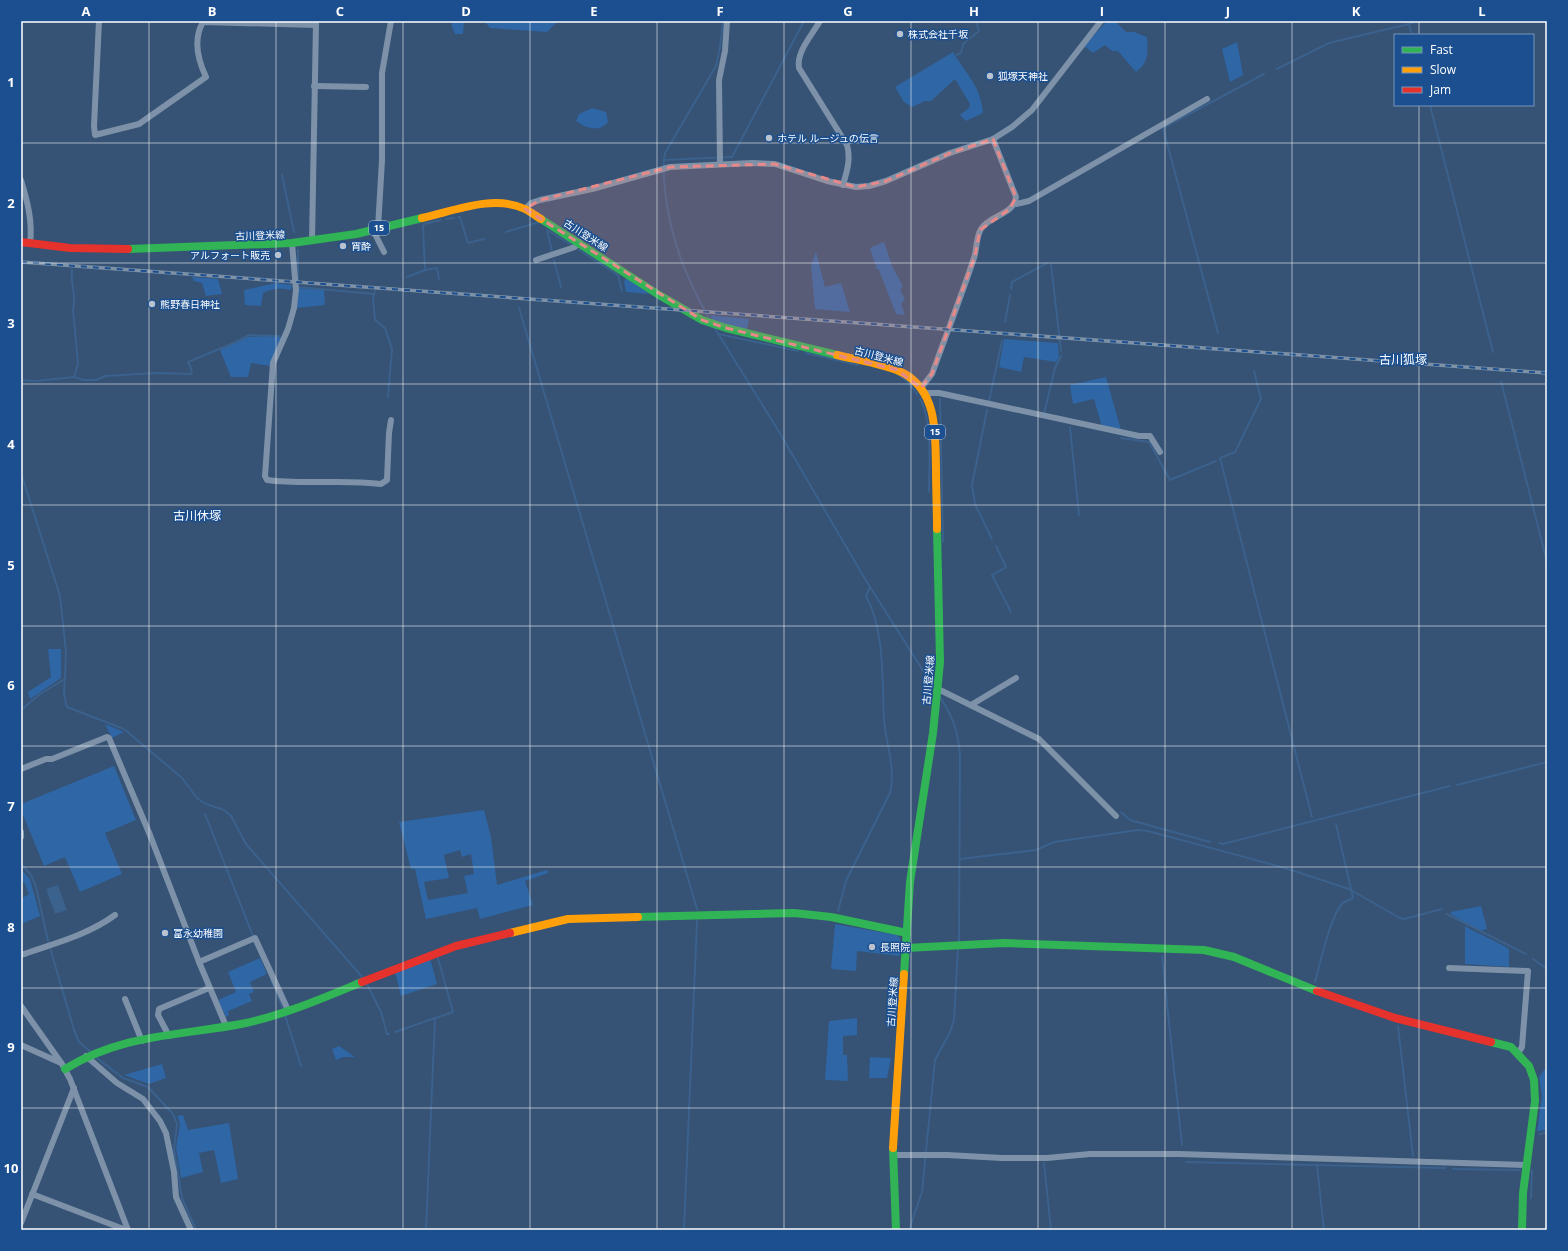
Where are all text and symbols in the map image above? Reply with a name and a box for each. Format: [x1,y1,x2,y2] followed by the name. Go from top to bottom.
[82,2,91,20] text: A
[208,2,217,20] text: B
[336,2,344,20] text: C
[461,2,471,20] text: D
[590,2,598,20] text: E
[716,2,724,20] text: F
[843,2,853,20] text: G
[969,2,979,20] text: H
[1100,2,1104,20] text: I
[1225,2,1230,20] text: J
[1352,2,1361,20] text: K
[1478,2,1486,20] text: L
[908,27,968,41] place label: 株式会社千坂
[895,29,905,39] marker: 株式会社千坂
[1394,34,1534,106] legend
[1430,41,1453,58] text: Fast
[1430,61,1457,78] text: Slow
[998,69,1048,83] place label: 狐塚天神社
[985,71,995,81] marker: 狐塚天神社
[7,73,15,91] text: 1
[1429,81,1451,98] text: Jam
[777,131,879,145] place label: ホテル ルージュの伝言
[764,133,774,143] marker: ホテル ルージュの伝言
[7,194,15,212] text: 2
[561,216,611,254] street label: 古川登米線
[369,221,389,235] road number: 15
[235,227,285,243] street label: 古川登米線
[351,239,371,253] place label: 宵酔
[338,241,348,251] marker: 宵酔
[190,248,270,262] place label: アルフォート販売
[273,250,283,260] marker: アルフォート販売
[160,297,220,311] place label: 熊野春日神社
[147,299,157,309] marker: 熊野春日神社
[7,314,15,332] text: 3
[853,343,905,369] street label: 古川登米線
[1379,351,1427,368] district label: 古川狐塚
[925,425,945,439] road number: 15
[7,435,15,453] text: 4
[173,507,221,524] district label: 古川休塚
[7,556,15,574] text: 5
[919,654,937,706] street label: 古川登米線
[7,676,15,694] text: 6
[7,797,15,815] text: 7
[7,918,15,936] text: 8
[173,926,223,940] place label: 富永幼稚園
[160,928,170,938] marker: 富永幼稚園
[880,940,910,954] place label: 長照院
[867,942,877,952] marker: 長照院
[883,977,901,1027] street label: 古川登米線
[7,1038,15,1056] text: 9
[4,1159,18,1177] text: 10

